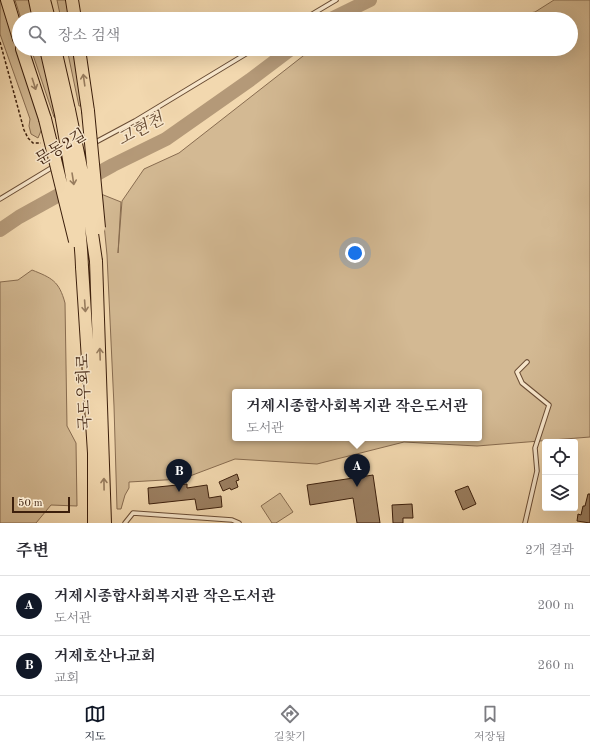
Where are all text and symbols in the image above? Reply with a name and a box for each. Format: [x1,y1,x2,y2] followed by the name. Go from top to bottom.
[12,12,578,56] search box
[26,23,48,45] icon: search
[58,29,120,44] text: 장소 검색
[80,74,88,87] one-way arrow
[30,78,38,90] one-way arrow
[114,108,168,149] water label: 고현천
[32,126,89,169] street label: 문동2길
[69,173,77,186] one-way arrow
[345,243,365,263] your location
[82,299,89,312] one-way arrow
[96,348,104,361] one-way arrow
[75,353,94,431] street label: 국도우회로
[232,389,482,441] popup
[246,400,468,415] text: 거제시종합사회복지관 작은도서관
[246,422,284,435] text: 도서관
[542,439,578,511] map controls
[542,439,578,475] button: locate
[344,454,370,487] pin: A
[166,459,192,492] pin: B
[542,475,578,511] button: layers
[100,478,108,491] one-way arrow
[12,495,70,514] scale bar
[18,498,43,509] text: 50 m
[16,543,49,560] text: 주변
[525,544,574,557] text: 2개 결과
[54,590,276,605] text: 거제시종합사회복지관 작은도서관
[24,599,34,612] text: A
[537,599,574,612] text: 200 m
[54,612,92,625] text: 도서관
[54,650,155,665] text: 거제호산나교회
[24,659,34,672] text: B
[537,659,574,672] text: 260 m
[54,672,79,685] text: 교회
[84,703,106,745] tab: 지도
[274,703,306,745] tab: 길찾기
[474,703,506,745] tab: 저장됨

